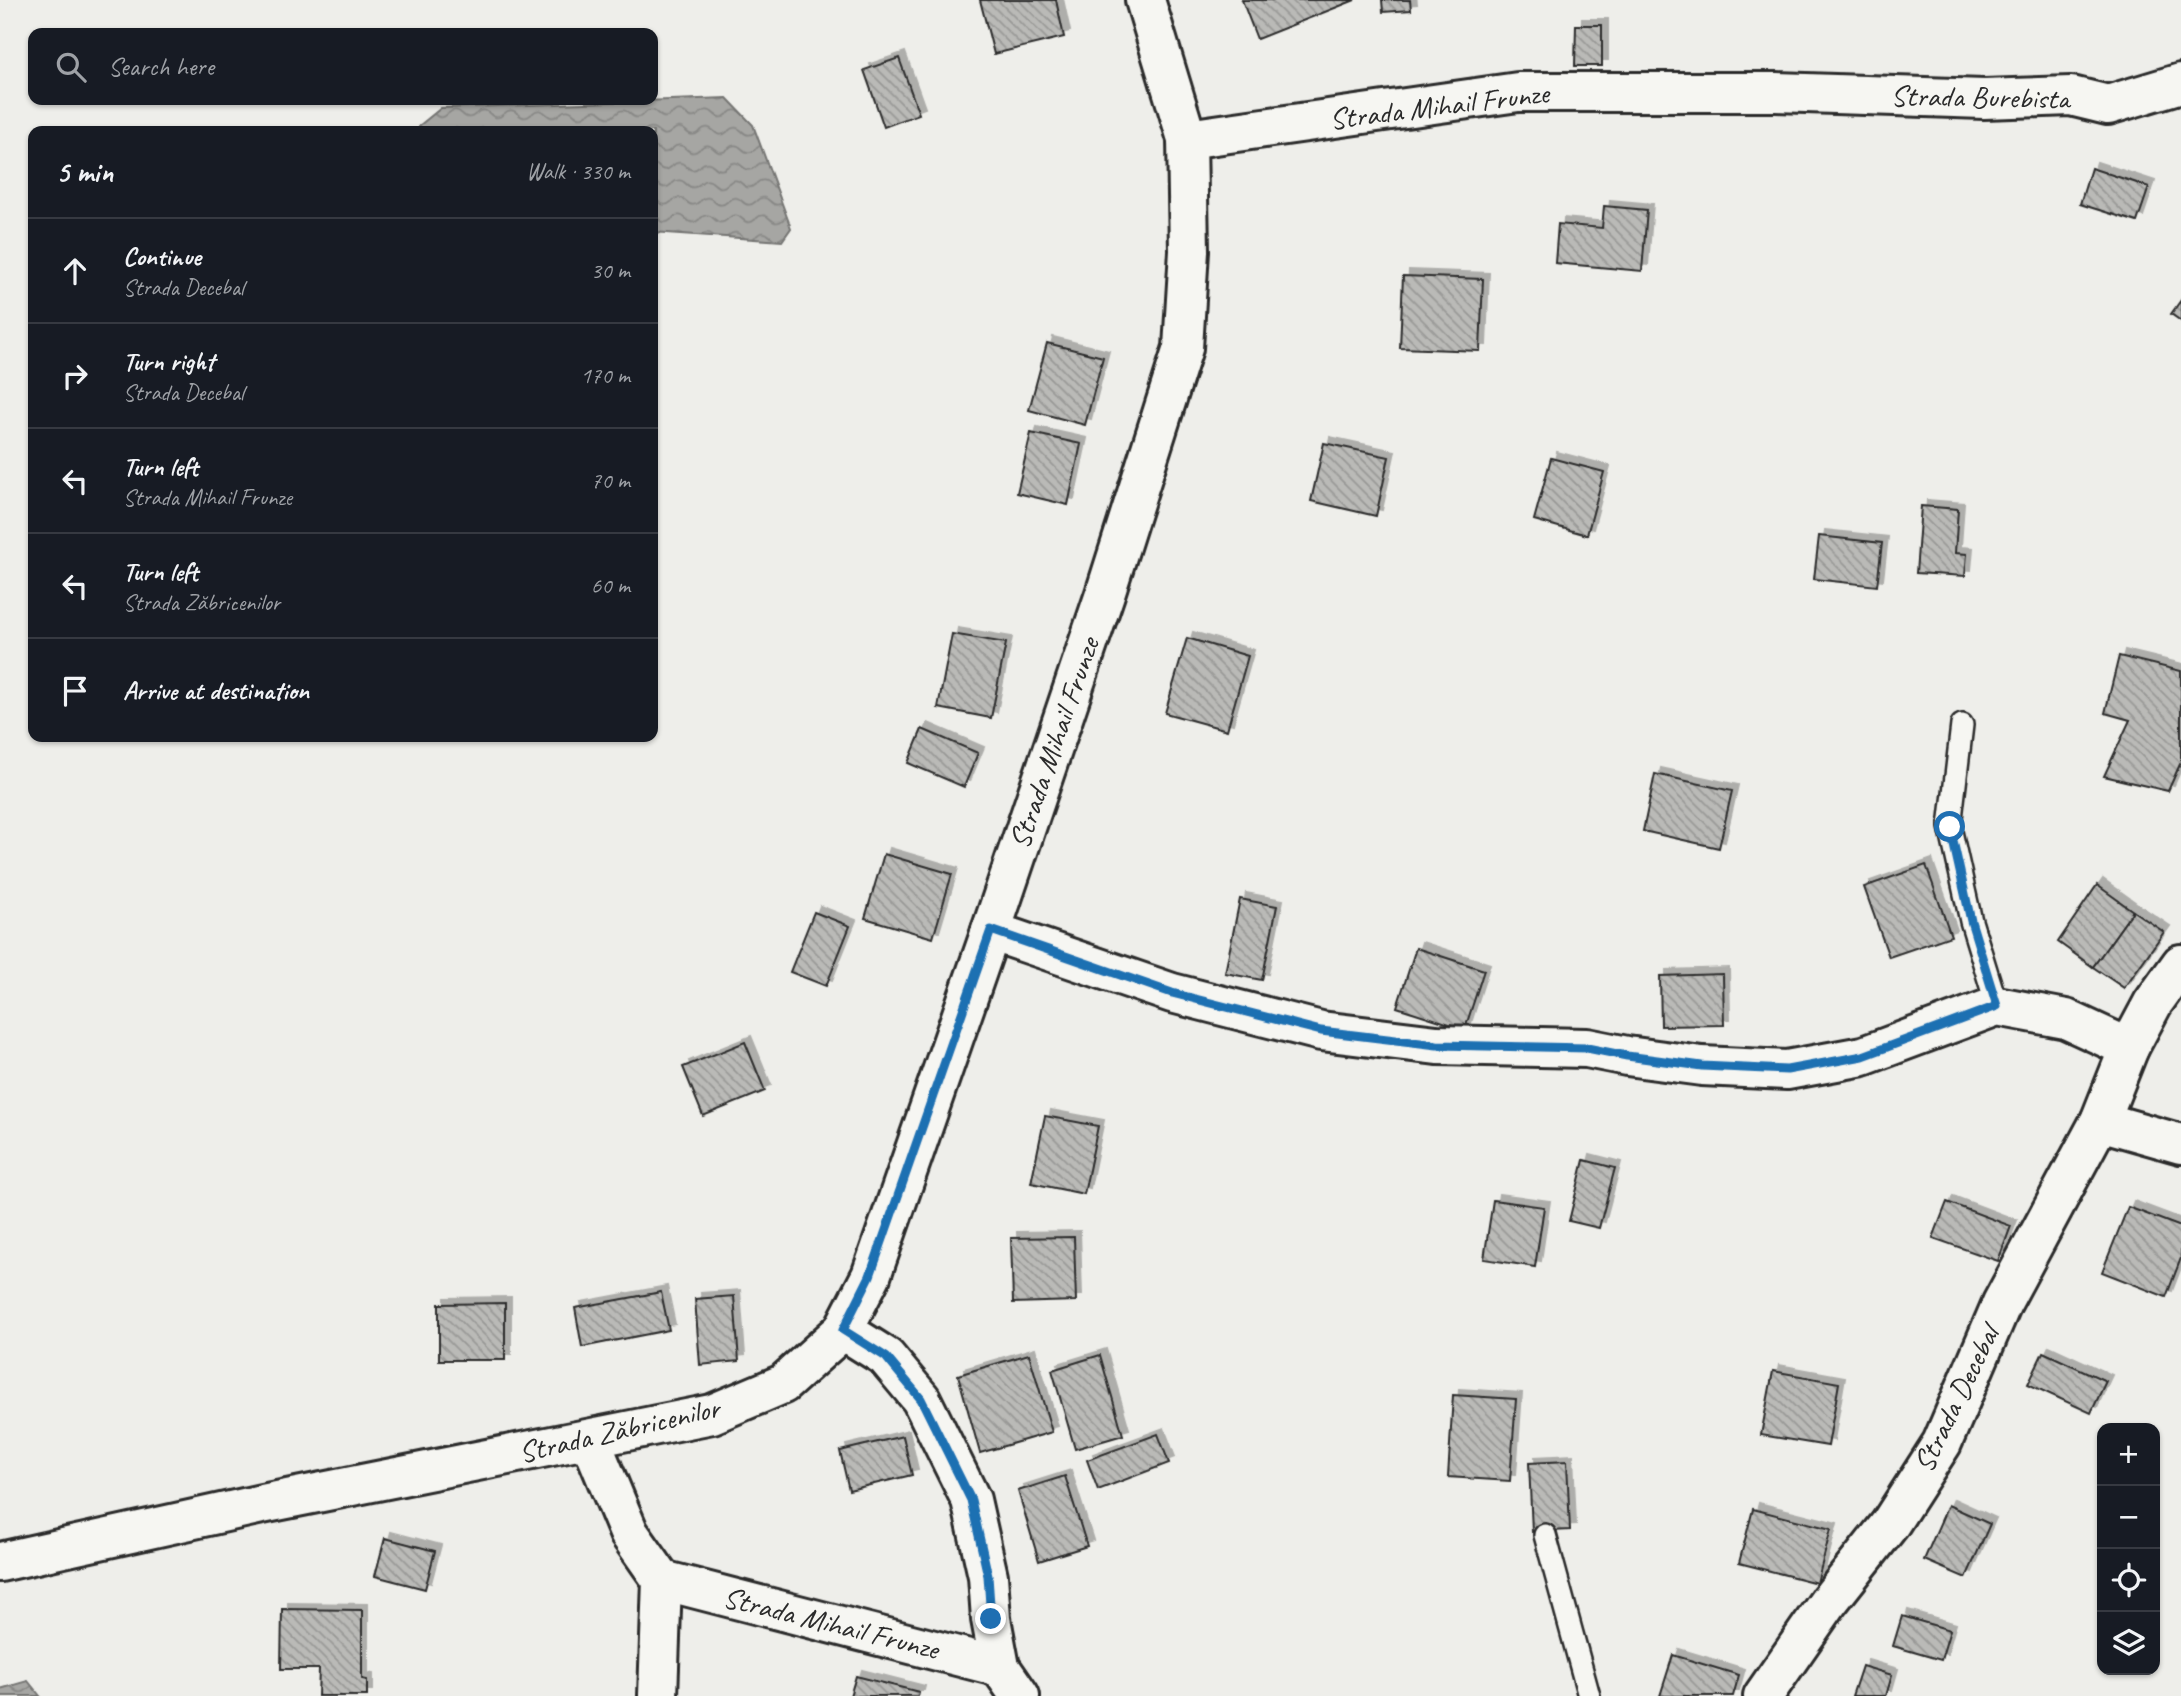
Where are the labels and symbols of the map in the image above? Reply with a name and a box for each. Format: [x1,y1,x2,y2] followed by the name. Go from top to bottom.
[1327,73,1553,138] street label: Strada Mihail Frunze
[1890,76,2072,118] street label: Strada Burebista
[1000,630,1109,853] street label: Strada Mihail Frunze
[1934,811,1965,842] route start
[1904,1315,2010,1478] street label: Strada Decebal
[515,1388,725,1472] street label: Strada Zăbricenilor
[719,1578,945,1669] street label: Strada Mihail Frunze
[975,1603,1006,1634] route end

